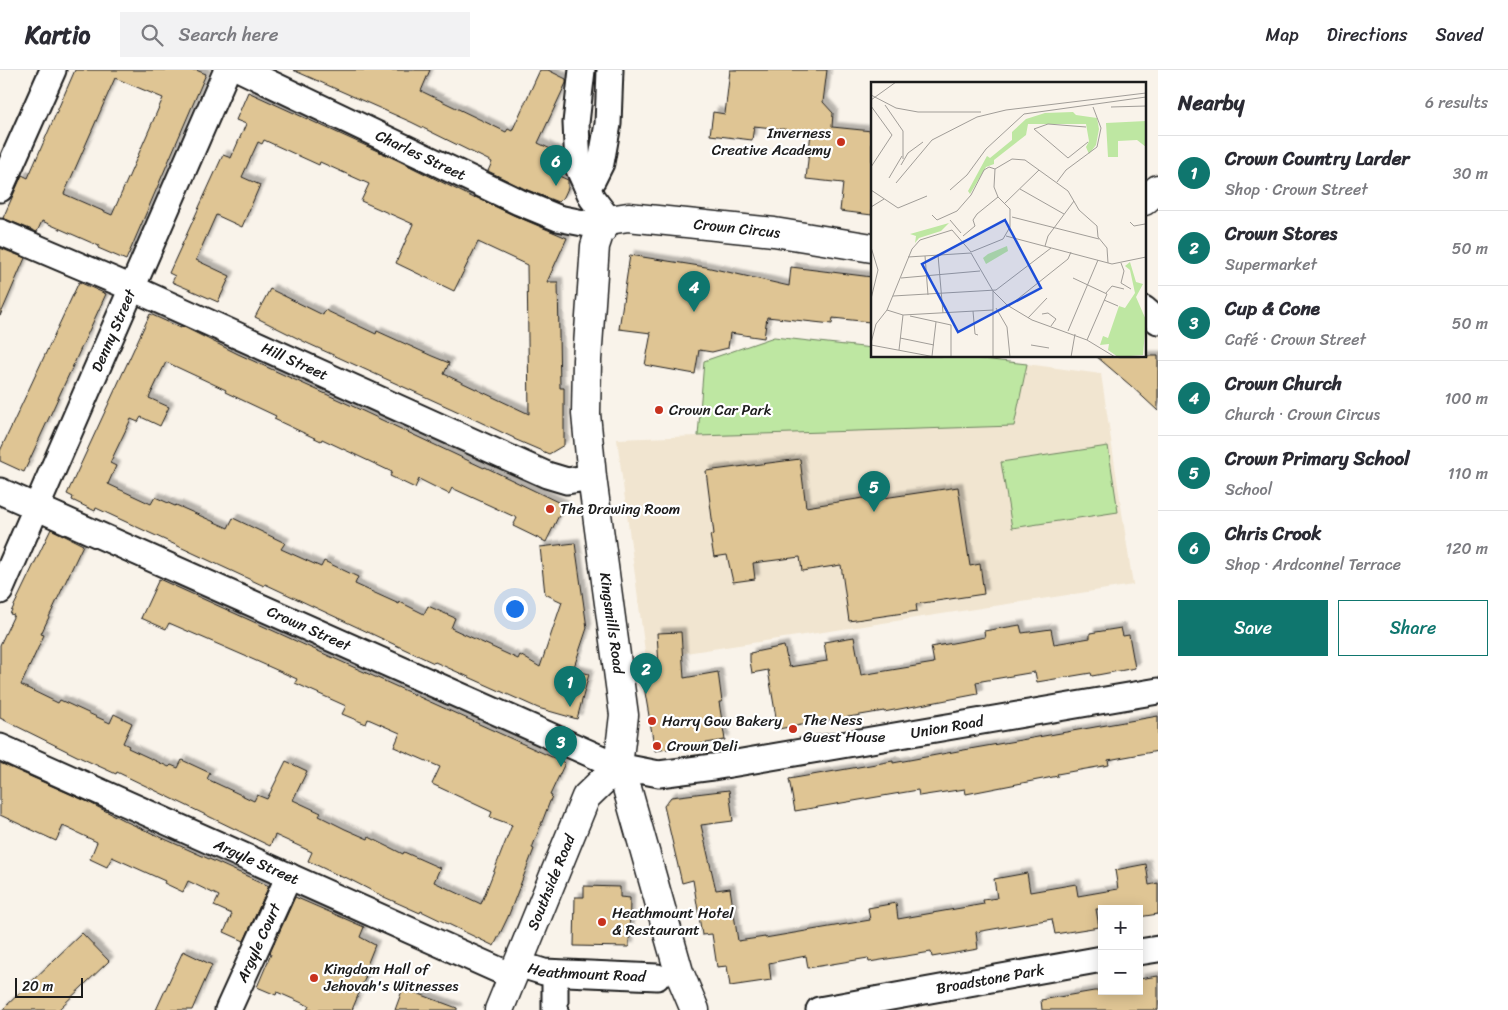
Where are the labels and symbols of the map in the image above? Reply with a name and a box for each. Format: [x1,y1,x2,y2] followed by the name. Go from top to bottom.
[871,82,1146,358] inset map
[712,120,832,163] place label: Inverness Creative Academy
[371,122,471,188] street label: Charles Street
[835,136,847,148] marker: Inverness Creative Academy
[540,145,572,186] pin: 6
[692,211,783,246] street label: Crown Circus
[678,271,710,312] pin: 4
[84,284,143,376] street label: Denny Street
[257,335,333,388] street label: Hill Street
[669,397,772,423] place label: Crown Car Park
[653,404,665,416] marker: Crown Car Park
[858,471,890,512] pin: 5
[560,496,680,522] place label: The Drawing Room
[544,503,556,515] marker: The Drawing Room
[592,571,632,676] street label: Kingsmills Road
[502,596,528,622] your location
[263,598,356,659] street label: Crown Street
[630,653,662,694] pin: 2
[554,666,586,707] pin: 1
[803,707,886,750] place label: The Ness Guest House
[662,708,782,734] place label: Harry Gow Bakery
[908,708,987,746] street label: Union Road
[646,715,658,727] marker: Harry Gow Bakery
[787,723,799,735] marker: The Ness Guest House
[545,726,577,767] pin: 3
[667,733,738,759] place label: Crown Deli
[651,740,663,752] marker: Crown Deli
[520,829,583,934] street label: Southside Road
[209,831,304,892] street label: Argyle Street
[229,898,288,987] street label: Argyle Court
[612,900,734,943] place label: Heathmount Hotel & Restaurant
[596,916,608,928] marker: Heathmount Hotel & Restaurant
[525,955,647,990] street label: Heathmount Road
[323,956,459,999] place label: Kingdom Hall of Jehovah's Witnesses
[934,956,1047,1002] street label: Broadstone Park
[308,972,320,984] marker: Kingdom Hall of Jehovah's Witnesses
[15,975,82,998] scale bar

